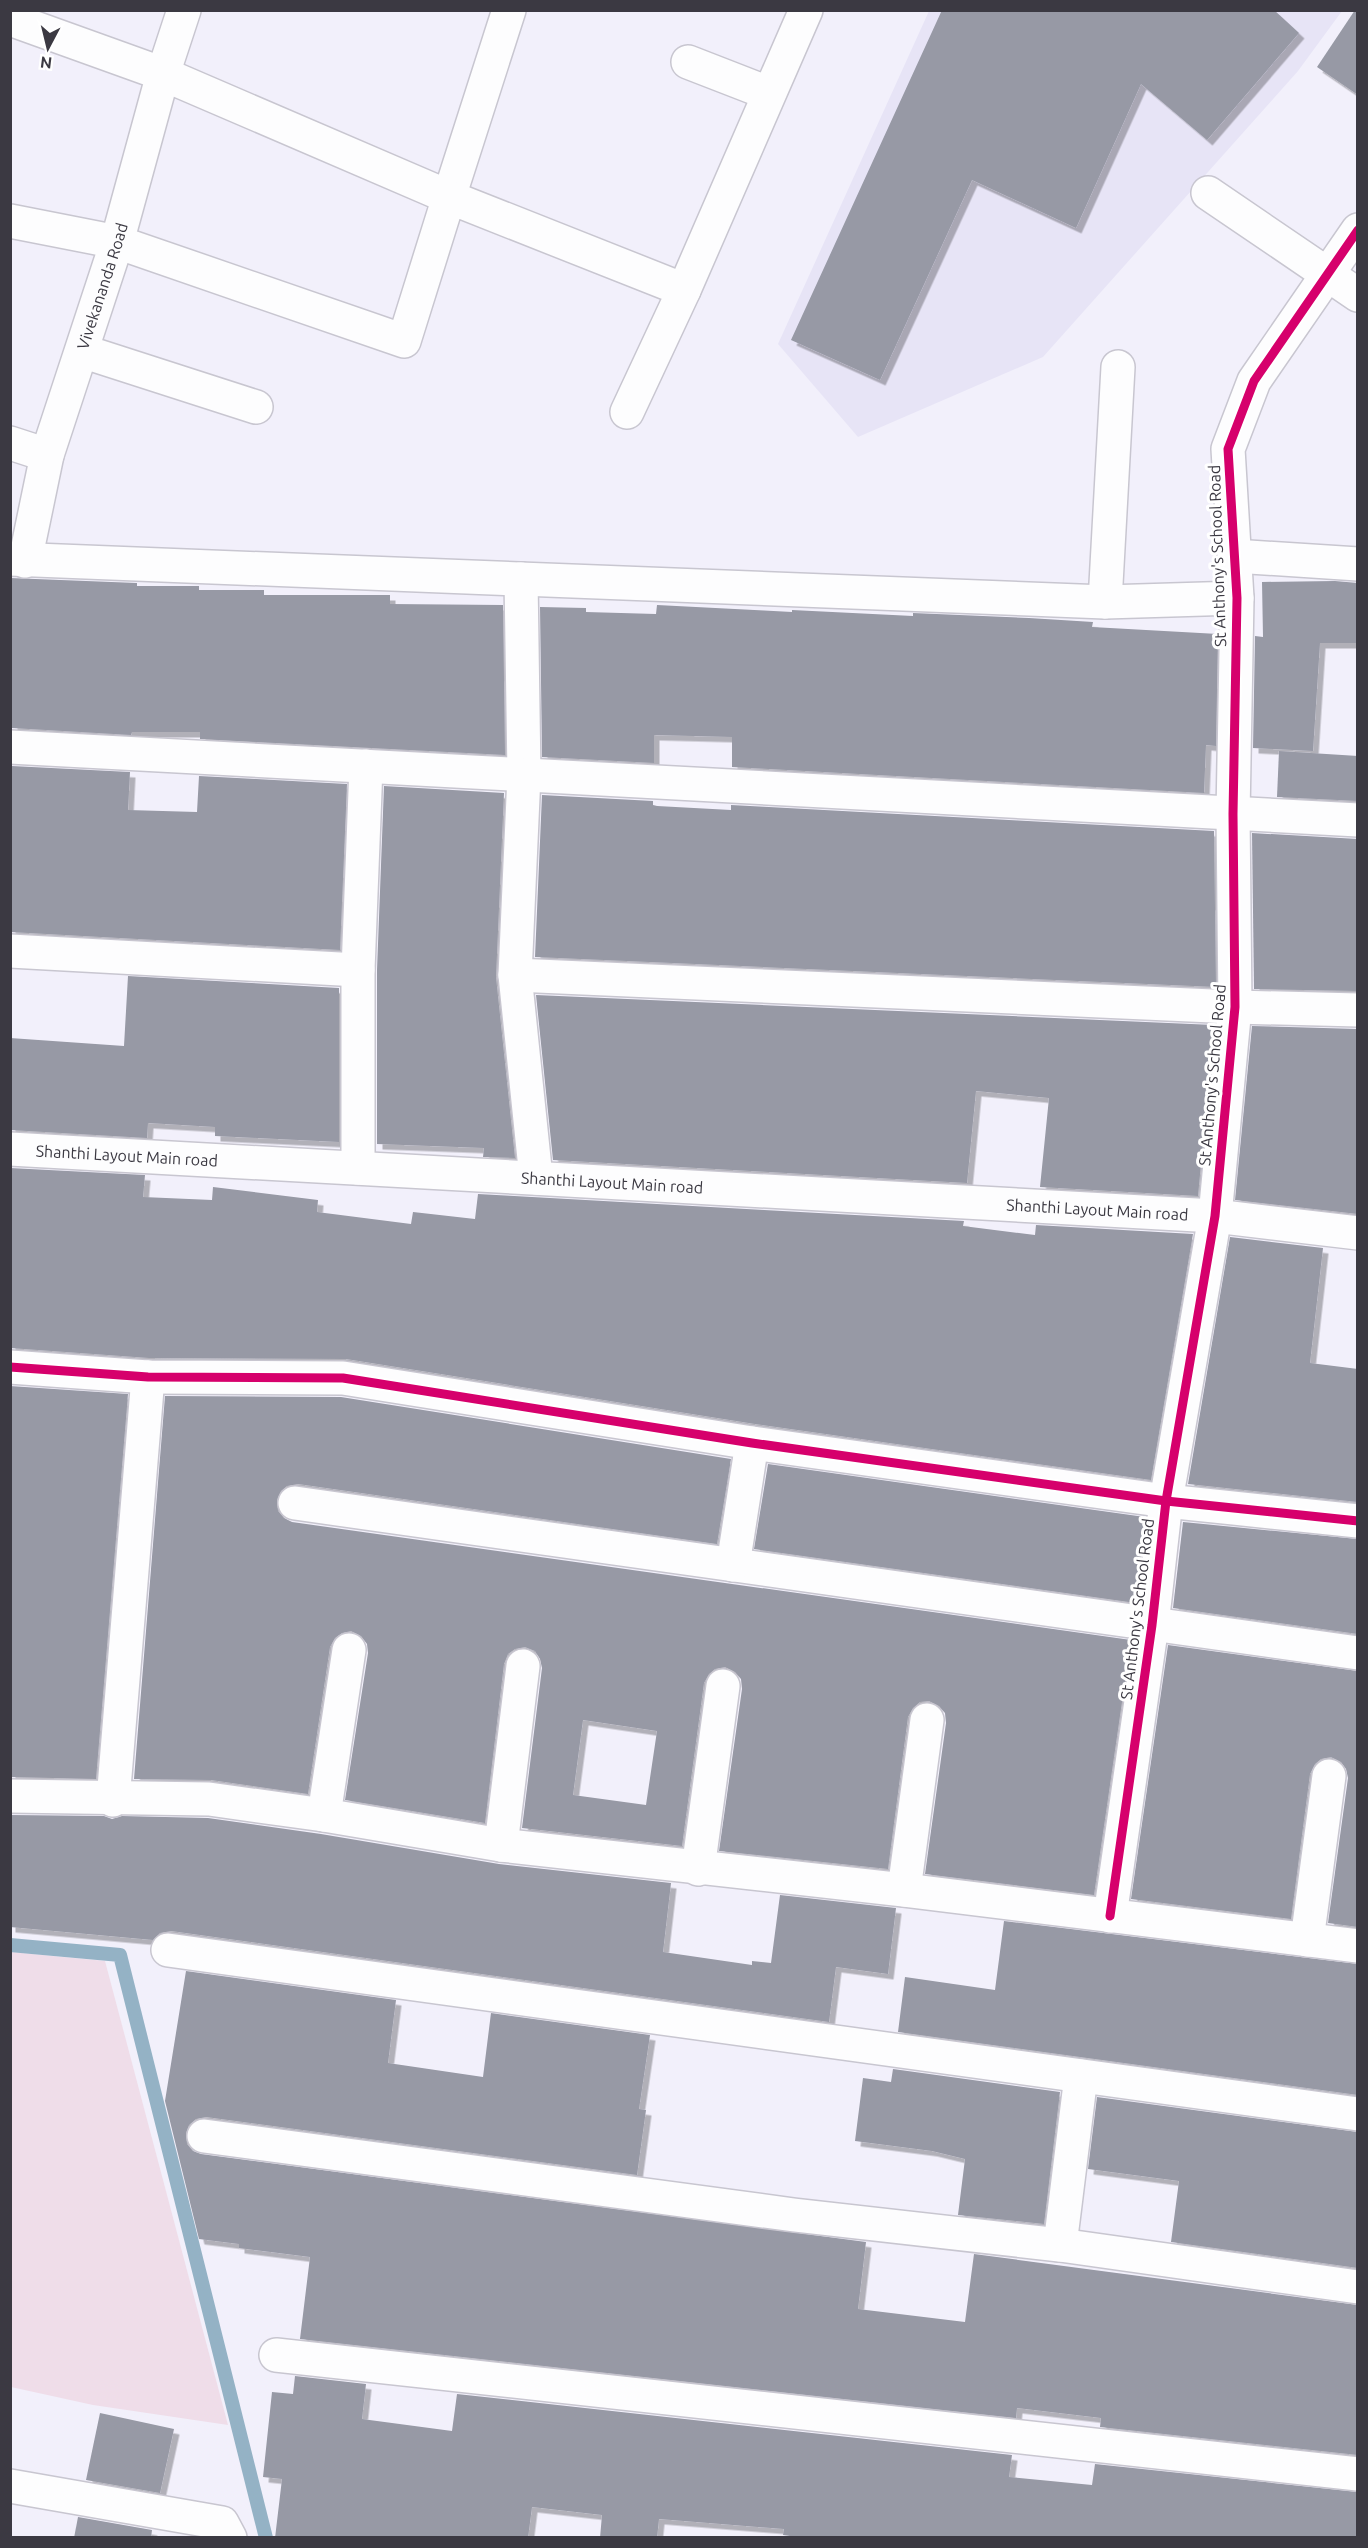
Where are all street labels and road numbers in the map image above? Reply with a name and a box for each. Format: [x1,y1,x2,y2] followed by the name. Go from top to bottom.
[73,221,131,352] street label: Vivekananda Road
[1205,465,1229,647] street label: St Anthony's School Road
[1195,983,1229,1167] street label: St Anthony's School Road
[35,1141,218,1170] street label: Shanthi Layout Main road
[521,1168,704,1197] street label: Shanthi Layout Main road
[1006,1195,1189,1224] street label: Shanthi Layout Main road
[1117,1517,1157,1701] street label: St Anthony's School Road

